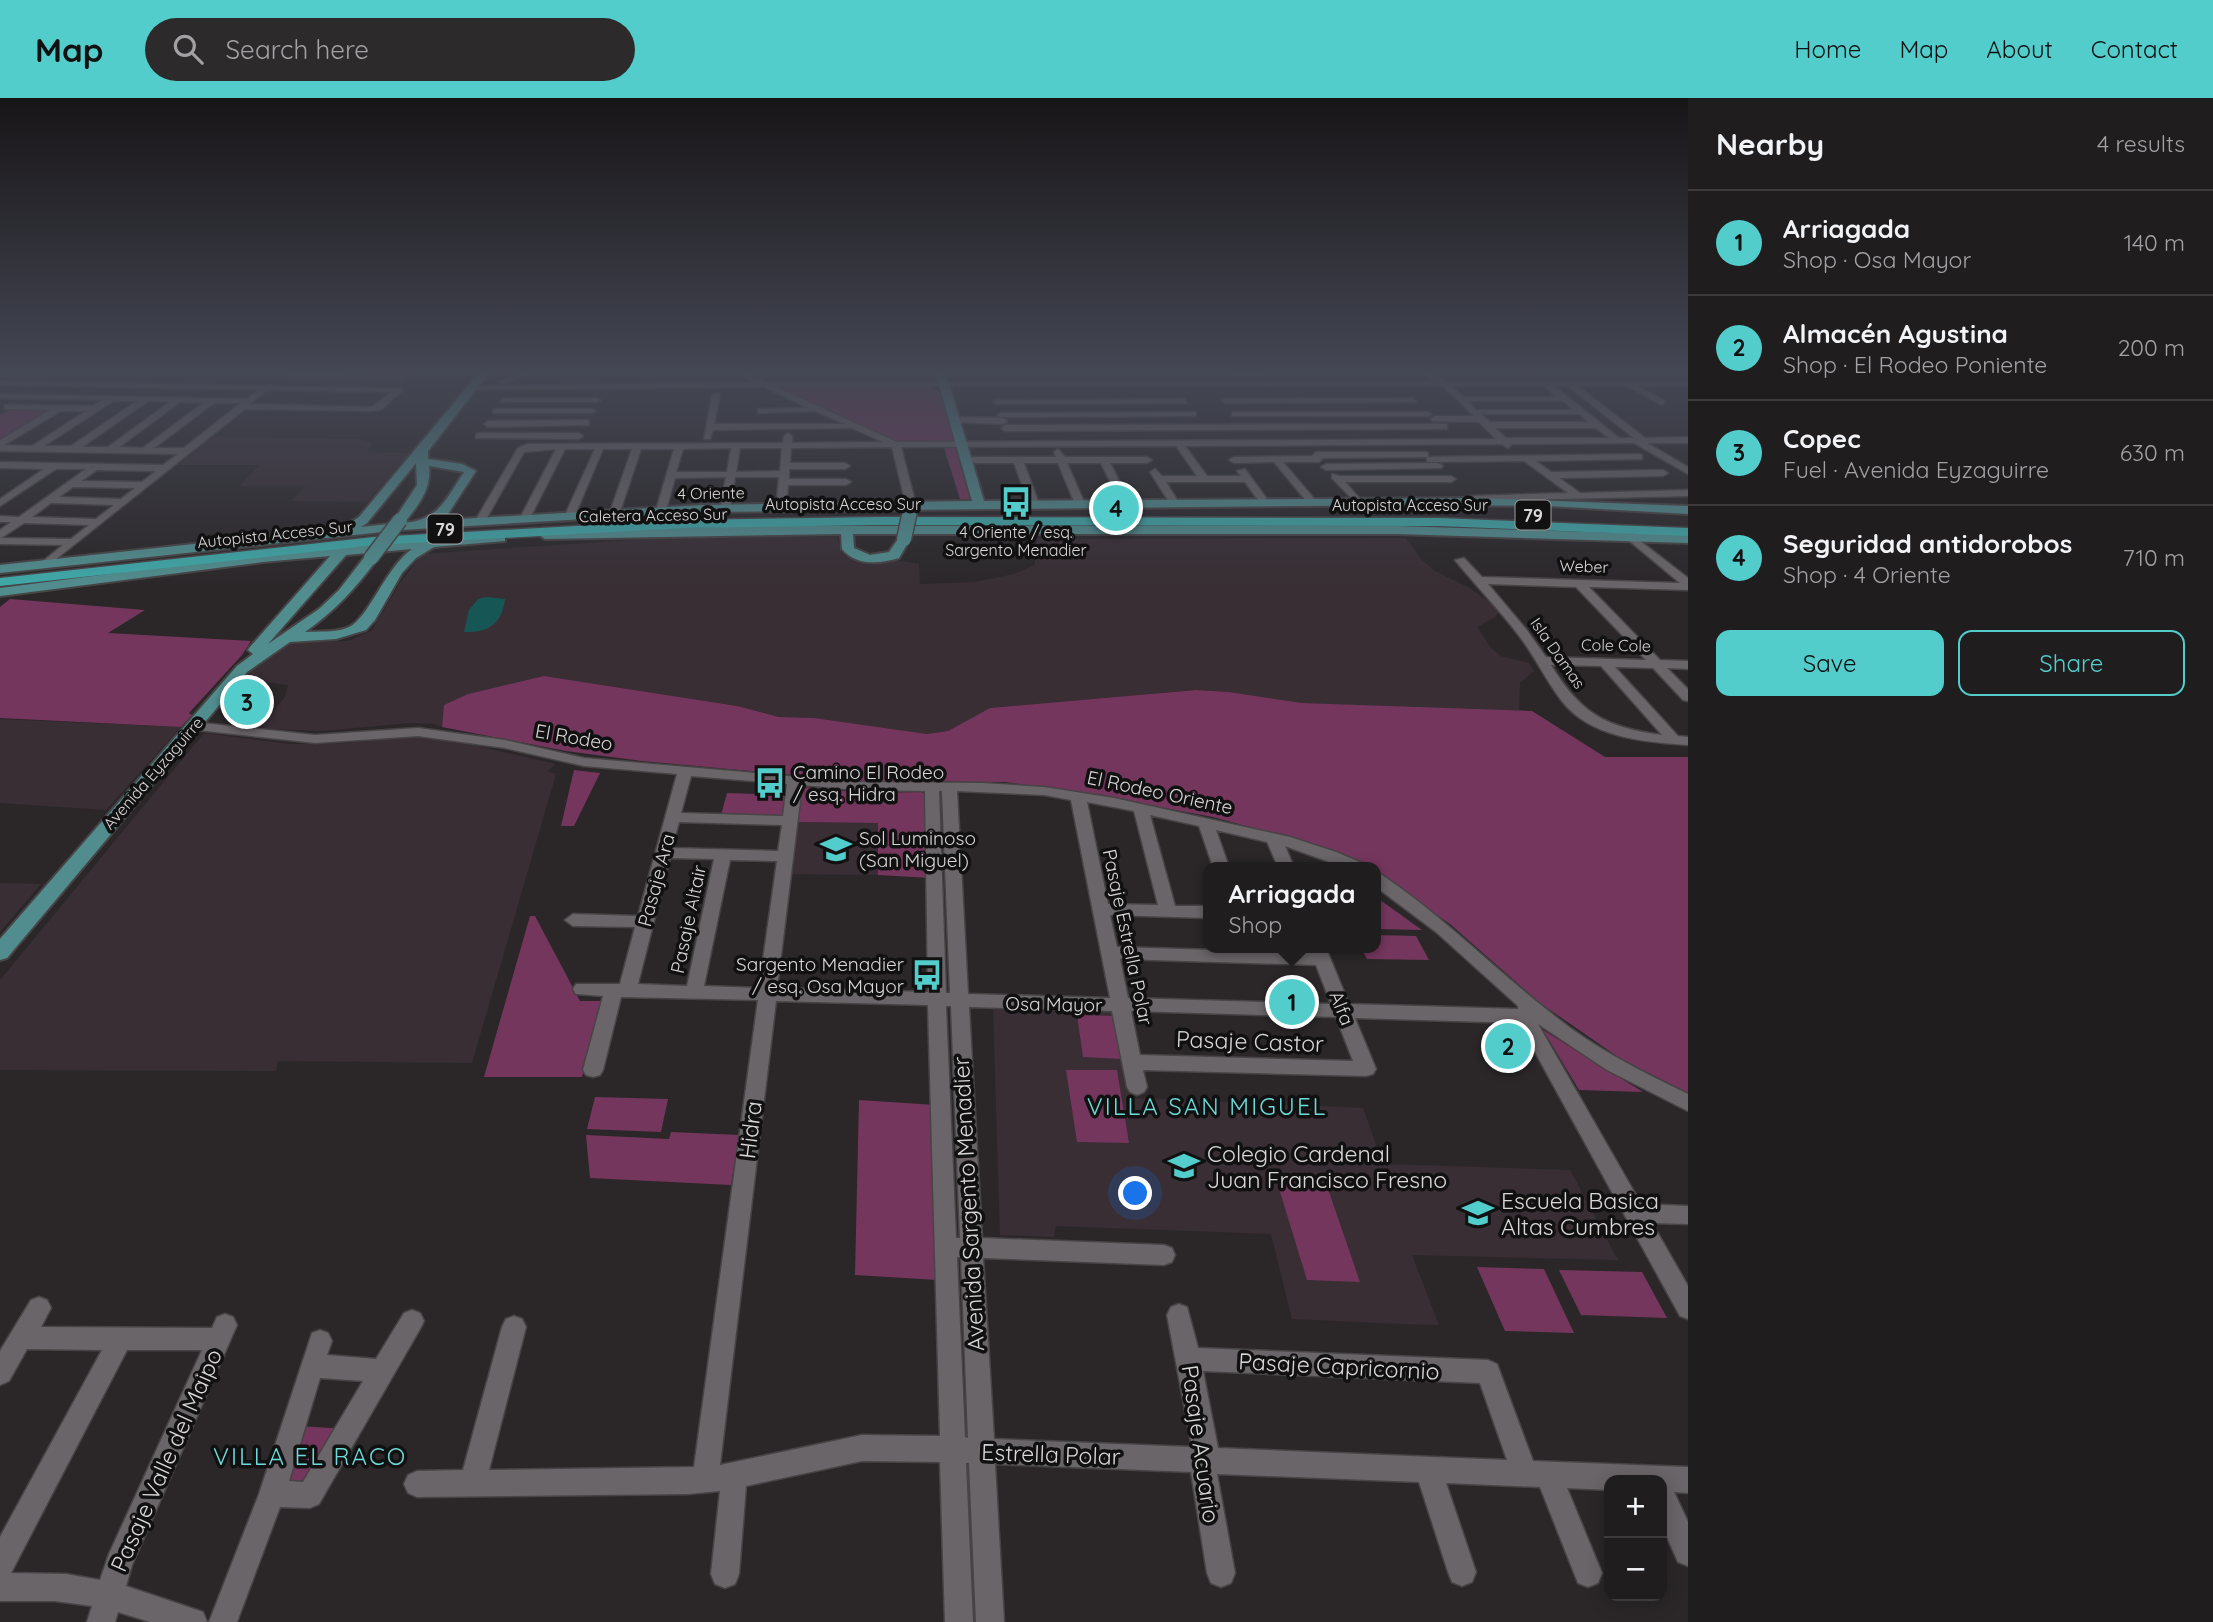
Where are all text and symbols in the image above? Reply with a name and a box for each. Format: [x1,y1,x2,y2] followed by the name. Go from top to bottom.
[145,18,635,81] search box
[35,29,103,70] text: Map
[169,30,207,68] icon: search
[225,33,369,66] text: Search here
[1794,34,1861,64] text: Home
[1899,34,1948,64] text: Map
[1986,34,2053,64] text: About
[2091,34,2178,64] text: Contact
[1716,125,1824,163] text: Nearby
[2097,129,2185,158] text: 4 results
[1783,212,1910,245] text: Arriagada
[1735,228,1743,257] text: 1
[2124,228,2185,257] text: 140 m
[1783,245,1971,274] text: Shop · Osa Mayor
[1783,317,2008,350] text: Almacén Agustina
[1732,333,1746,362] text: 2
[2118,333,2185,362] text: 200 m
[1783,350,2047,379] text: Shop · El Rodeo Poniente
[1783,422,1861,455] text: Copec
[1733,438,1745,467] text: 3
[2120,438,2185,467] text: 630 m
[1783,455,2049,484] text: Fuel · Avenida Eyzaguirre
[677,482,745,504] street label: 4 Oriente
[1093,482,1139,534] pin: 4
[999,485,1033,519] bus stop icon: 4 Oriente / esq. Sargento Menadier
[765,494,921,514] street label: Autopista Acceso Sur
[1332,495,1488,515] street label: Autopista Acceso Sur
[1516,500,1550,530] road number: 79
[578,504,728,526] street label: Caletera Acceso Sur
[428,514,462,544] road number: 79
[196,516,354,552] street label: Autopista Acceso Sur
[945,522,1087,560] place label: 4 Oriente / esq. Sargento Menadier
[1783,527,2072,560] text: Seguridad antidorobos
[1732,543,1746,572] text: 4
[2123,543,2185,572] text: 710 m
[1559,555,1609,577] street label: Weber
[1783,560,1951,589] text: Shop · 4 Oriente
[1526,614,1590,692] street label: Isla Damas
[1716,630,1944,696] button: Save
[1958,630,2185,696] button: Share
[1581,634,1651,656] street label: Cole Cole
[224,676,270,728] pin: 3
[99,713,207,833] street label: Avenida Eyzaguirre
[533,718,615,756] street label: El Rodeo
[793,760,944,806] place label: Camino El Rodeo / esq. Hidra
[1085,765,1235,819] street label: El Rodeo Oriente
[753,766,787,800] bus stop icon: Camino El Rodeo / esq. Hidra
[859,826,976,872] place label: Sol Luminoso (San Miguel)
[632,831,680,929] street label: Pasaje Ara
[819,832,853,866] school or university icon: Sol Luminoso (San Miguel)
[1098,847,1159,1028] street label: Pasaje Estrella Polar
[665,862,711,975] street label: Pasaje Altair
[1203,862,1381,953] popup
[1228,877,1356,910] text: Arriagada
[1228,910,1282,939] text: Shop
[736,952,905,998] place label: Sargento Menadier / esq. Osa Mayor
[910,958,944,992] bus stop icon: Sargento Menadier / esq. Osa Mayor
[1269,976,1315,1028] pin: 1
[1324,987,1360,1029] street label: Alfa
[1005,991,1103,1017] street label: Osa Mayor
[1485,1020,1531,1072] pin: 2
[1175,1024,1325,1058] street label: Pasaje Castor
[946,1056,990,1352] street label: Avenida Sargento Menadier
[1087,1091,1327,1121] district label: VILLA SAN MIGUEL
[732,1099,768,1161] street label: Hidra
[1207,1139,1447,1194] place label: Colegio Cardenal Juan Francisco Fresno
[1167,1149,1201,1183] school or university icon: Colegio Cardenal Juan Francisco Fresno
[1118,1176,1152,1210] your location
[1501,1186,1659,1241] place label: Escuela Basica Altas Cumbres
[1461,1196,1495,1230] school or university icon: Escuela Basica Altas Cumbres
[104,1344,228,1576] street label: Pasaje Valle del Maipo
[1238,1346,1440,1386] street label: Pasaje Capricornio
[1176,1363,1226,1525] street label: Pasaje Acuario
[981,1437,1121,1471] street label: Estrella Polar
[213,1441,407,1471] district label: VILLA EL RACO
[1604,1475,1667,1601] map controls
[1604,1475,1667,1538] button: +
[1604,1538,1667,1601] button: −

